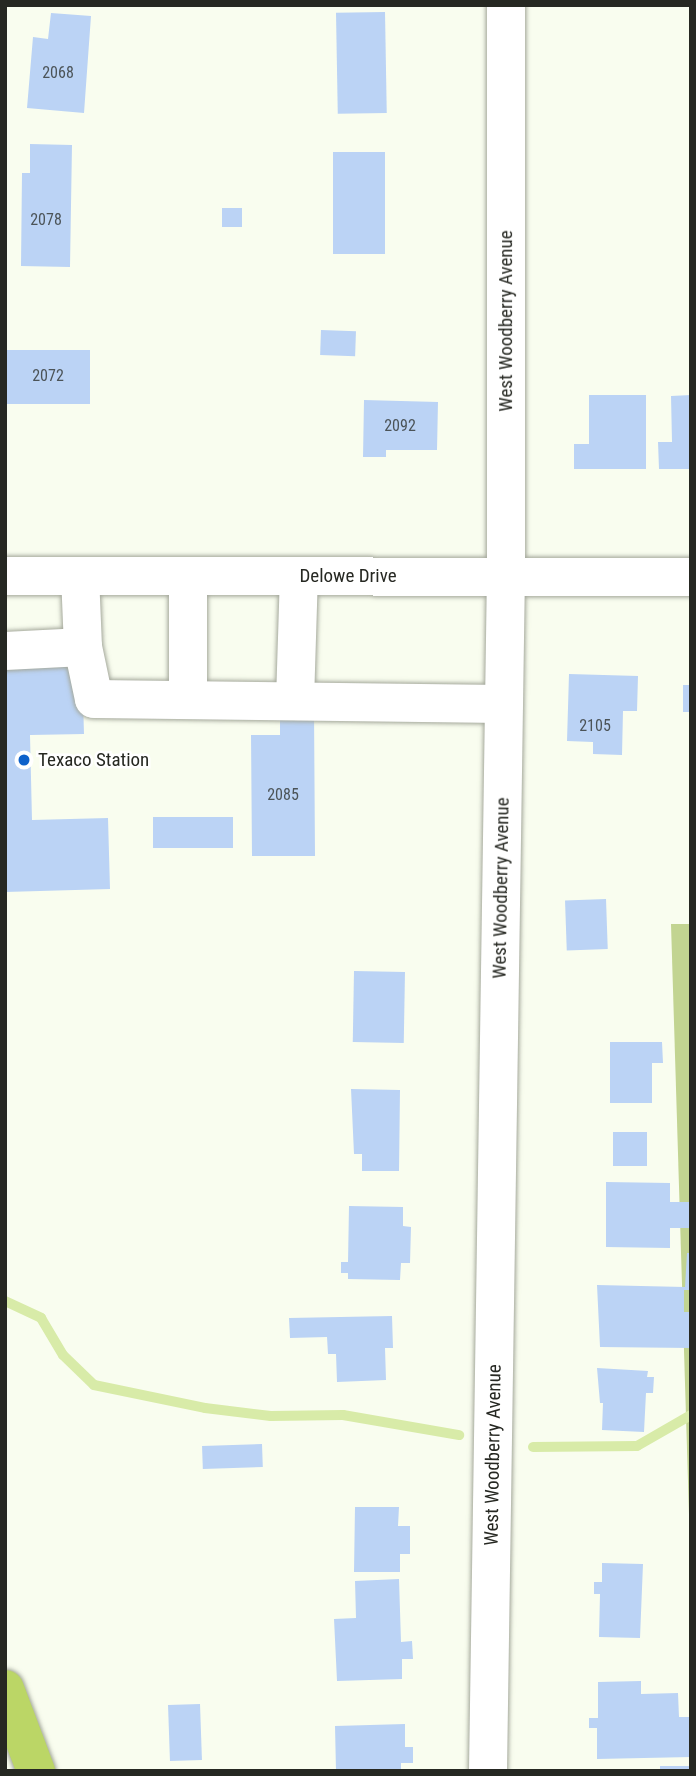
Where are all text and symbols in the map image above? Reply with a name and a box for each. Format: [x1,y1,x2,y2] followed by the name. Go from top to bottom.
[42,63,74,83] house number: 2068
[30,210,62,230] house number: 2078
[495,230,517,412] street label: West Woodberry Avenue
[32,366,64,386] house number: 2072
[384,416,416,436] house number: 2092
[299,565,397,587] street label: Delowe Drive
[579,716,611,736] house number: 2105
[38,749,149,771] place label: Texaco Station
[16,752,32,768] marker: Texaco Station
[267,785,299,805] house number: 2085
[488,797,514,979] street label: West Woodberry Avenue
[480,1364,506,1546] street label: West Woodberry Avenue

